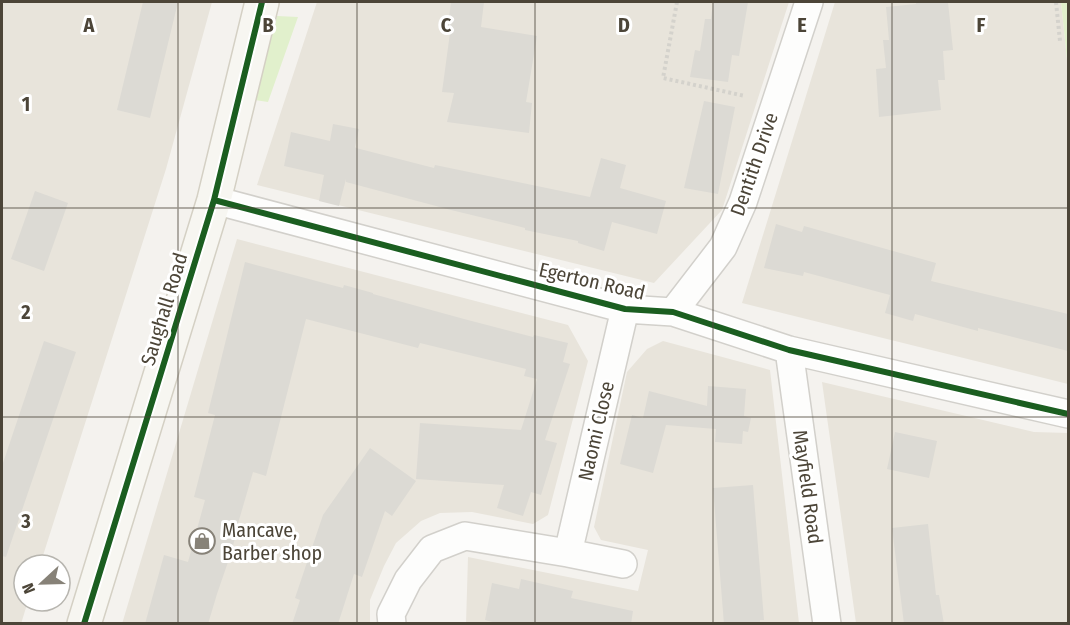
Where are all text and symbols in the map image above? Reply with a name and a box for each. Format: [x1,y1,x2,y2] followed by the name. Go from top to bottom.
[83,13,96,37] text: A
[262,13,274,37] text: B
[441,13,452,37] text: C
[618,13,630,37] text: D
[797,13,807,37] text: E
[977,13,986,37] text: F
[22,92,30,116] text: 1
[725,109,783,219] street label: Dentith Drive
[136,250,192,368] street label: Saughall Road
[536,257,648,305] street label: Egerton Road
[20,300,31,324] text: 2
[573,379,619,483] street label: Naomi Close
[788,428,828,546] street label: Mayfield Road
[20,509,31,533] text: 3
[222,518,322,565] place label: Mancave, Barber shop
[187,526,217,556] shop icon: Mancave, Barber shop
[12,553,72,613] north arrow
[18,580,39,596] text: N

